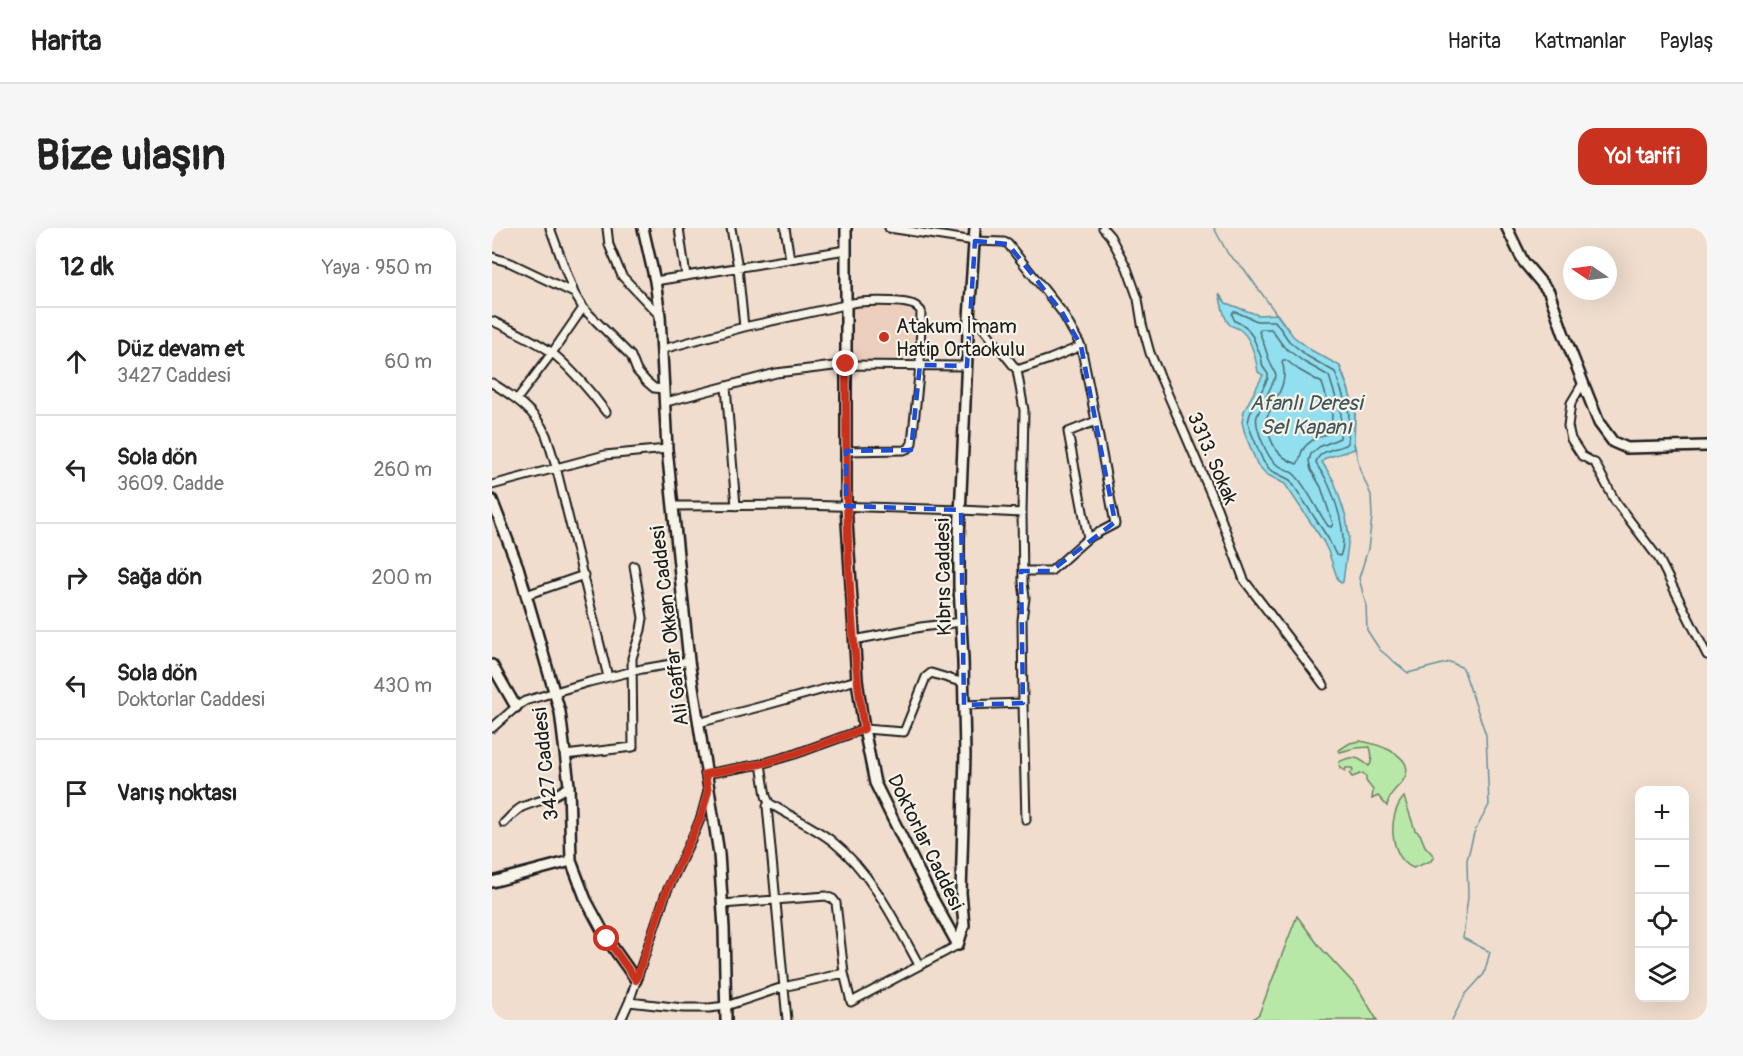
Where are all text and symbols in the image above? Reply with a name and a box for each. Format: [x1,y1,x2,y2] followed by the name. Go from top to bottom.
[30,24,101,59] text: Harita
[1448,28,1501,55] text: Harita
[1534,28,1626,55] text: Katmanlar
[1659,28,1713,55] text: Paylaş
[1578,128,1707,185] button: Yol tarifi
[36,130,226,182] text: Bize ulaşın
[1563,246,1617,300] north arrow
[60,251,114,283] text: 12 dk
[322,255,432,280] text: Yaya · 950 m
[896,314,1025,362] place label: Atakum İmam Hatip Ortaokulu
[877,330,891,344] marker: Atakum İmam Hatip Ortaokulu
[117,335,244,363] text: Düz devam et
[60,345,93,378] icon: ahead
[385,349,432,374] text: 60 m
[832,350,858,376] route end
[117,363,231,388] text: 3427 Caddesi
[1250,390,1366,441] water label: Afanlı Deresi Sel Kapanı
[1182,408,1244,509] street label: 3313. Sokak
[117,443,197,471] text: Sola dön
[60,453,93,486] icon: left
[373,457,432,482] text: 260 m
[117,471,224,496] text: 3609. Cadde
[930,518,957,636] street label: Kıbrıs Caddesi
[645,524,694,728] street label: Ali Gaffar Okkan Caddesi
[60,561,93,594] icon: right
[117,563,202,591] text: Sağa dön
[371,565,432,590] text: 200 m
[117,659,197,687] text: Sola dön
[60,669,93,702] icon: left
[373,673,432,698] text: 430 m
[117,687,265,712] text: Doktorlar Caddesi
[527,706,564,822] street label: 3427 Caddesi
[882,770,969,914] street label: Doktorlar Caddesi
[60,777,93,810] icon: arrive
[117,779,238,807] text: Varış noktası
[1635,786,1689,1002] map controls
[1635,786,1689,840] button: +
[1635,840,1689,894] button: −
[1635,894,1689,948] button: locate
[593,925,619,951] route start
[1635,948,1689,1002] button: layers

